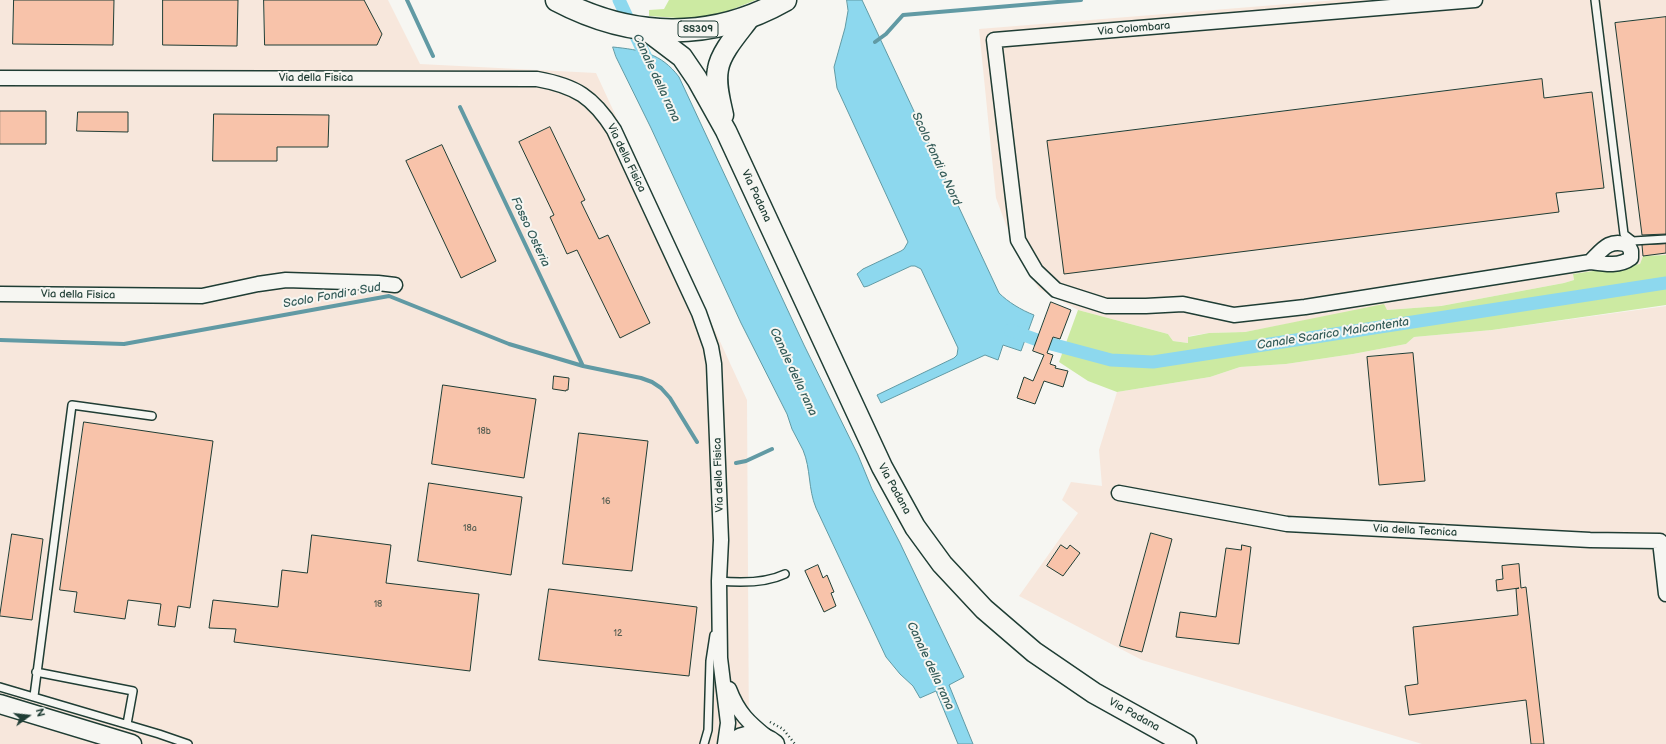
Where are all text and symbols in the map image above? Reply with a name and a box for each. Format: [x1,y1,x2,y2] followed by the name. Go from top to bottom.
[1097,19,1171,39] street label: Via Colombara
[678,21,718,37] road number: SS309
[629,32,683,124] water label: Canale della rana
[279,71,353,85] street label: Via della Fisica
[908,110,964,208] water label: Scolo fondi a Nord
[604,122,648,194] street label: Via della Fisica
[738,168,774,224] street label: Via Padana
[507,195,553,269] water label: Fosso Osteria
[282,280,382,312] water label: Scolo Fondi a Sud
[41,288,115,302] street label: Via della Fisica
[1256,315,1410,353] water label: Canale Scarico Malcontenta
[766,326,820,418] water label: Canale della rana
[477,427,491,437] house number: 18b
[711,437,727,513] street label: Via della Fisica
[875,461,913,517] street label: Via Padana
[602,497,610,507] house number: 16
[1373,522,1457,540] street label: Via della Tecnica
[463,524,477,534] house number: 18a
[374,600,382,610] house number: 18
[903,620,957,712] water label: Canale della rana
[614,629,622,639] house number: 12
[8,696,48,736] north arrow
[1106,696,1162,734] street label: Via Padana
[33,707,47,718] text: N

